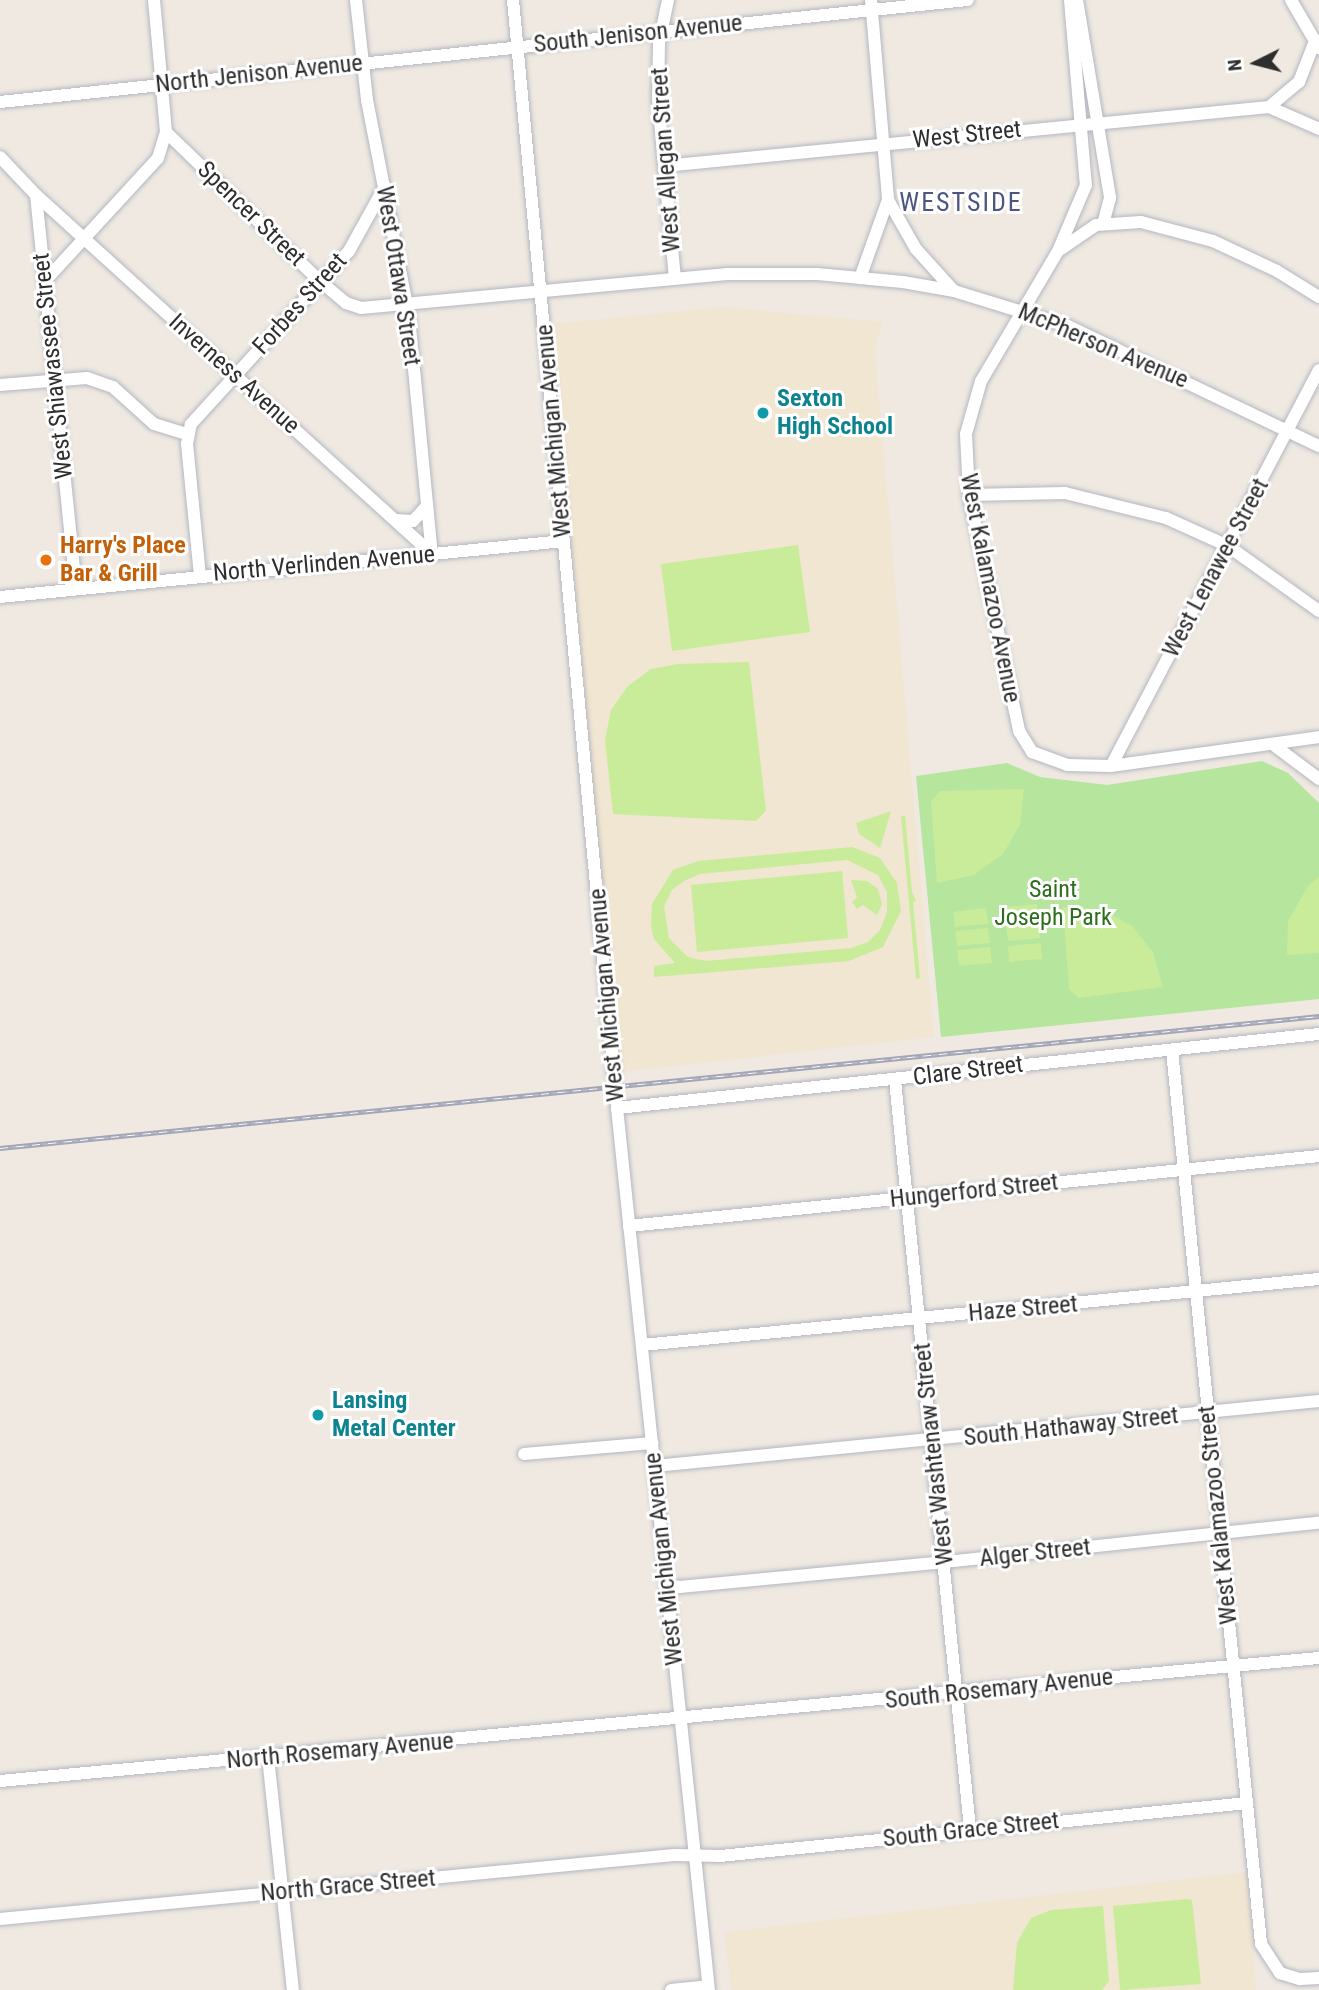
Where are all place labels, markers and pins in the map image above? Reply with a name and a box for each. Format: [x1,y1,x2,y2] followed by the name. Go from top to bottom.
[777,385,893,441] place label: Sexton High School
[755,405,771,421] marker: Sexton High School
[60,532,186,588] place label: Harry's Place Bar & Grill
[38,552,54,568] marker: Harry's Place Bar & Grill
[332,1387,456,1443] place label: Lansing Metal Center
[310,1407,326,1423] marker: Lansing Metal Center

